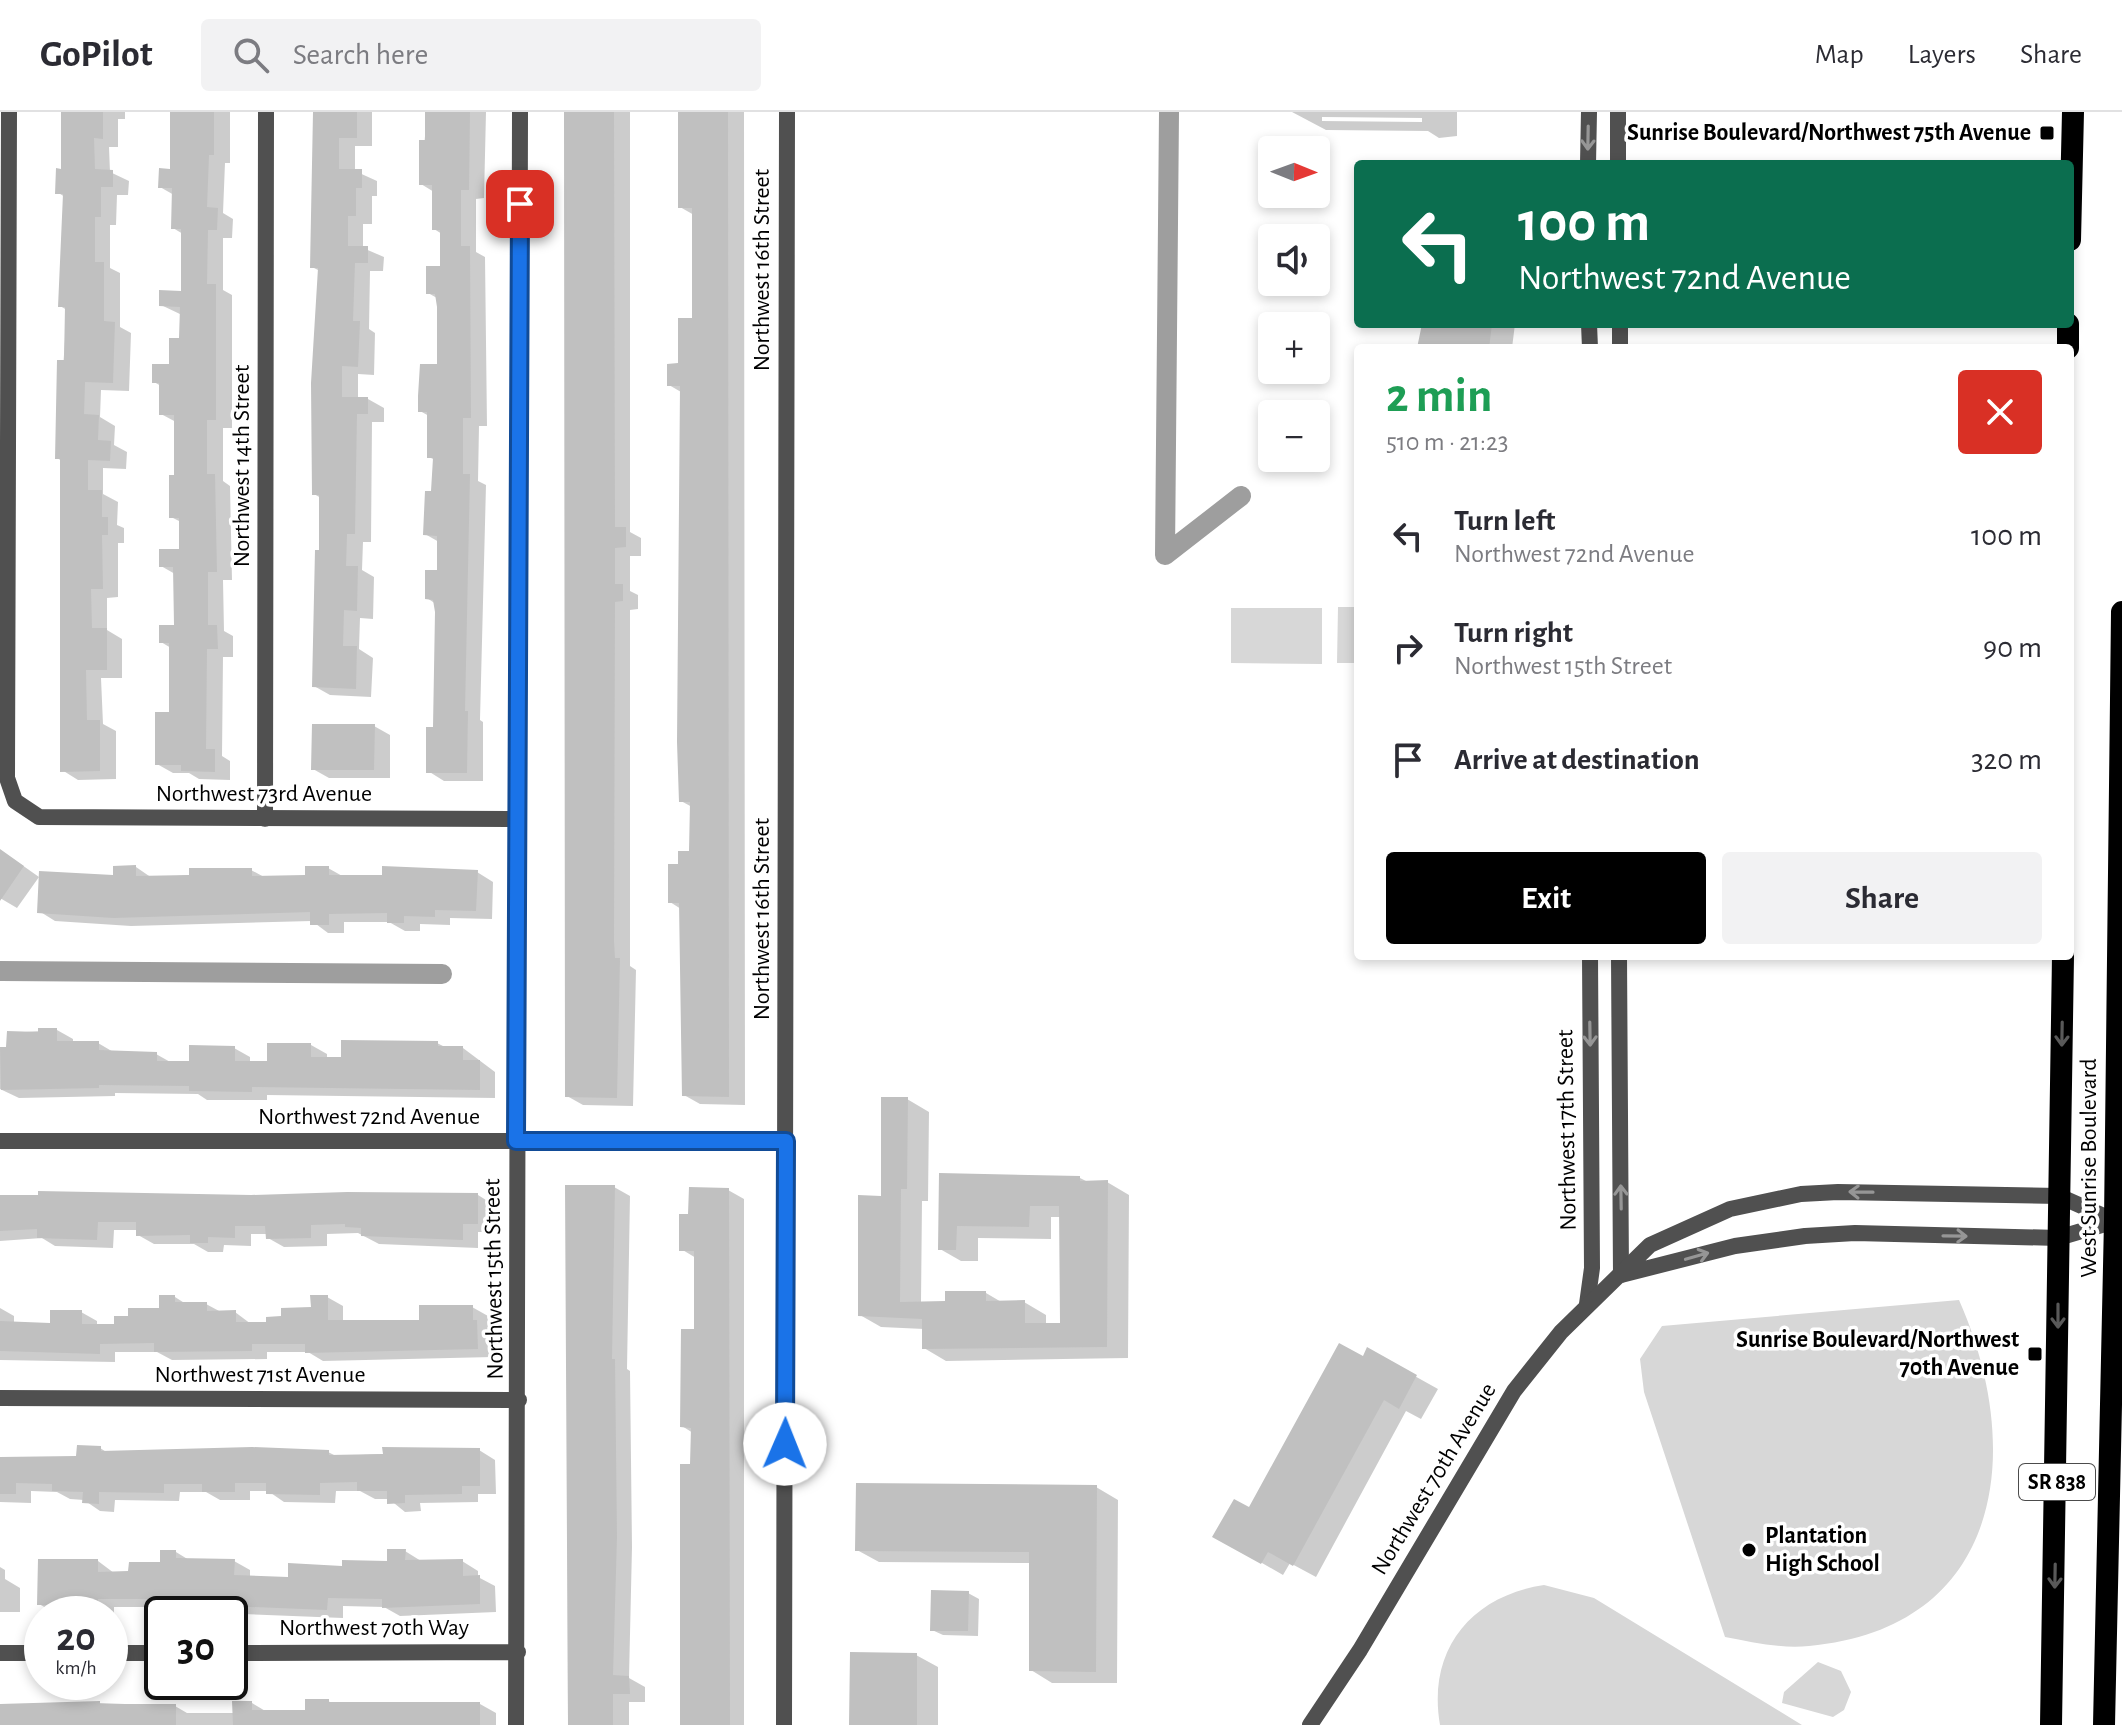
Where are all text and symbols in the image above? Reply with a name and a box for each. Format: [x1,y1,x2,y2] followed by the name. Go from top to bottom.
[201,19,761,91] search box
[229,33,273,77] icon: search
[40,36,153,74] text: GoPilot
[293,40,428,70] text: Search here
[1815,41,1864,69] text: Map
[1908,41,1976,69] text: Layers
[2020,41,2082,69] text: Share
[1627,121,2031,145] place label: Sunrise Boulevard/Northwest 75th Avenue
[1580,124,1596,151] one-way arrow
[2038,124,2056,142] marker: Sunrise Boulevard/Northwest 75th Avenue
[1258,136,1330,208] north arrow
[1258,136,1330,472] map controls
[750,168,774,371] street label: Northwest 16th Street
[486,170,554,238] pin
[498,182,542,226] icon: arrive
[1386,192,1490,296] icon: left
[1518,195,1650,251] text: 100 m
[1258,224,1330,296] button: sound
[1518,260,1851,296] text: Northwest 72nd Avenue
[1258,312,1330,384] button: +
[230,364,254,567] street label: Northwest 14th Street
[1958,370,2042,454] button: close
[1386,373,1493,421] text: 2 min
[1258,400,1330,472] button: −
[1386,429,1508,455] text: 510 m · 21:23
[1454,506,1555,536] text: Turn left
[1386,514,1430,558] icon: left
[1971,521,2042,551] text: 100 m
[1454,541,1694,567] text: Northwest 72nd Avenue
[1454,618,1573,648] text: Turn right
[1386,626,1430,670] icon: right
[1983,633,2042,663] text: 90 m
[1454,653,1672,679] text: Northwest 15th Street
[1386,738,1430,782] icon: arrive
[1454,745,1700,775] text: Arrive at destination
[1971,745,2042,775] text: 320 m
[156,782,372,806] street label: Northwest 73rd Avenue
[750,817,774,1020] street label: Northwest 16th Street
[1386,852,1706,944] button: Exit
[1722,852,2042,944] button: Share
[1582,1020,1597,1047] one-way arrow
[2054,1020,2069,1047] one-way arrow
[1553,1029,1581,1231] street label: Northwest 17th Street
[2077,1058,2101,1278] street label: West Sunrise Boulevard
[258,1105,480,1129] street label: Northwest 72nd Avenue
[480,1178,508,1380] street label: Northwest 15th Street
[1613,1184,1628,1211] one-way arrow
[1848,1184,1875,1200] one-way arrow
[1941,1228,1968,1244] one-way arrow
[1683,1248,1709,1263] one-way arrow
[2050,1302,2066,1329] one-way arrow
[1736,1328,2019,1380] place label: Sunrise Boulevard/Northwest 70th Avenue
[2026,1345,2044,1363] marker: Sunrise Boulevard/Northwest 70th Avenue
[154,1363,366,1387] street label: Northwest 71st Avenue
[1367,1379,1501,1579] street label: Northwest 70th Avenue
[743,1402,827,1486] position arrow
[2019,1464,2095,1500] road number: SR 838
[1765,1524,1880,1576] place label: Plantation High School
[1740,1541,1758,1559] marker: Plantation High School
[2048,1562,2063,1589] one-way arrow
[144,1596,248,1700] speed limit sign: 30
[279,1616,469,1640] street label: Northwest 70th Way
[56,1618,96,1658] text: 20
[55,1658,97,1678] text: km/h

